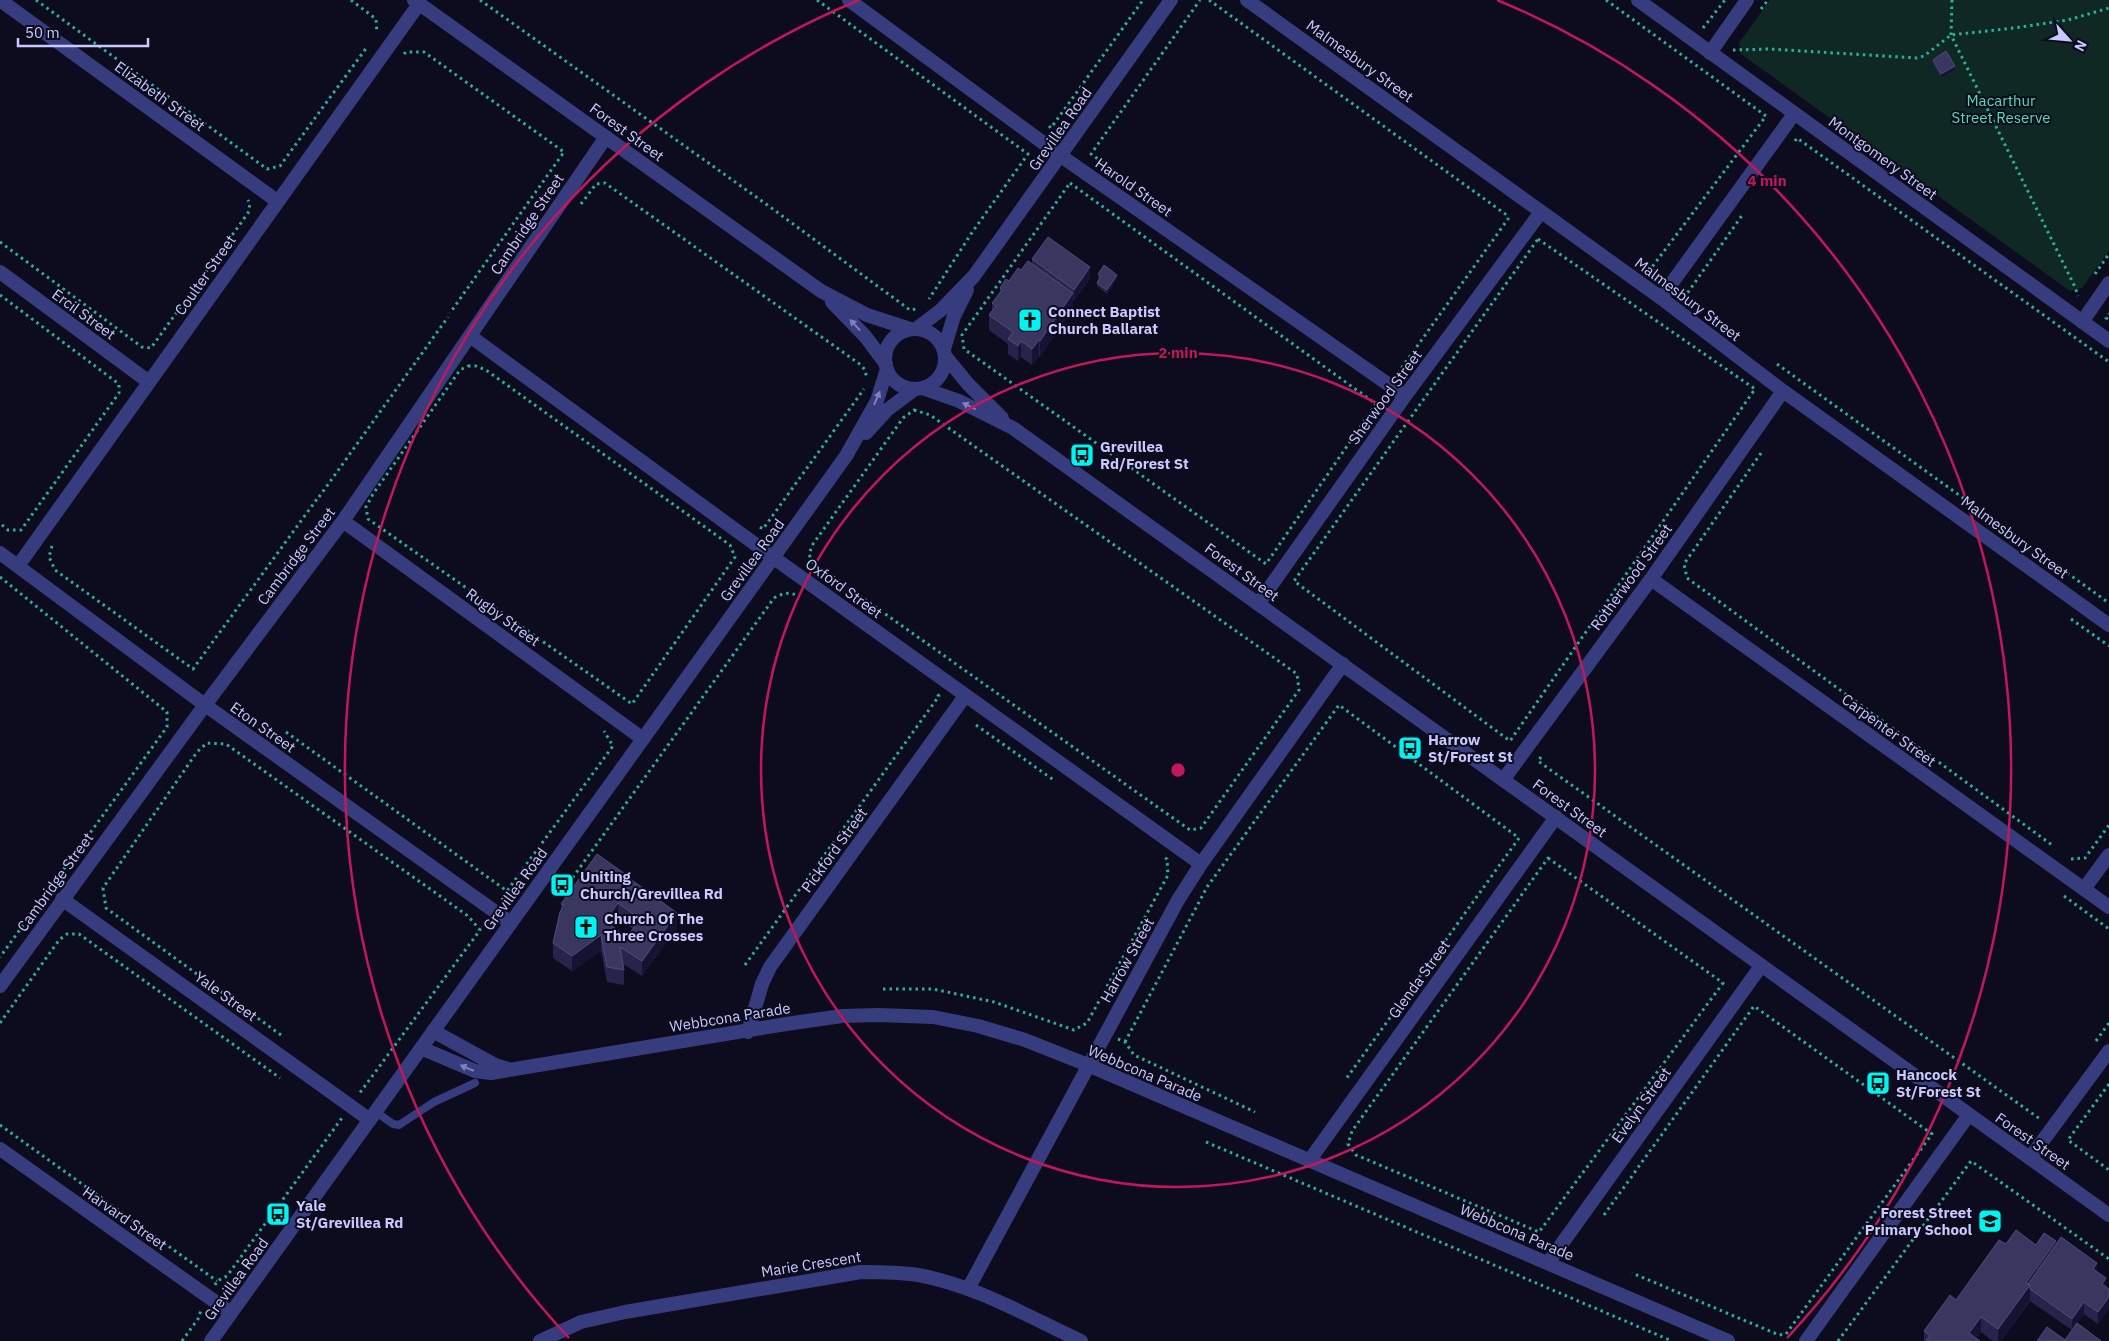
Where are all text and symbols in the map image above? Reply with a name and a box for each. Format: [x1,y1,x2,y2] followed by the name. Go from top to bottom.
[18,15,148,47] scale bar
[2044,15,2094,65] north arrow
[1303,16,1417,106] street label: Malmesbury Street
[25,23,60,42] text: 50 m
[2070,37,2091,55] text: N
[111,57,209,135] street label: Elizabeth Street
[1024,84,1096,174] street label: Grevillea Road
[1952,91,2051,127] park label: Macarthur Street Reserve
[586,99,668,165] street label: Forest Street
[1825,112,1941,204] street label: Montgomery Street
[1092,153,1176,221] street label: Harold Street
[486,170,568,278] street label: Cambridge Street
[1747,171,1787,190] text: 4 min
[170,231,240,319] street label: Coulter Street
[1631,253,1745,345] street label: Malmesbury Street
[48,284,120,344] street label: Ercil Street
[1048,302,1161,338] place label: Connect Baptist Church Ballarat
[1017,307,1043,333] church icon: Connect Baptist Church Ballarat
[849,320,861,332] one-way arrow
[1158,343,1198,362] text: 2 min
[1344,346,1426,448] street label: Sherwood Street
[874,391,882,405] one-way arrow
[962,402,976,410] one-way arrow
[1100,437,1189,473] place label: Grevillea Rd/Forest St
[1069,442,1095,468] bus stop icon: Grevillea Rd/Forest St
[1958,492,2072,582] street label: Malmesbury Street
[253,503,339,609] street label: Cambridge Street
[716,515,788,605] street label: Grevillea Road
[1586,520,1676,634] street label: Rotherwood Street
[1201,539,1283,605] street label: Forest Street
[802,554,886,622] street label: Oxford Street
[462,584,544,650] street label: Rugby Street
[1838,689,1940,771] street label: Carpenter Street
[227,698,299,756] street label: Eton Street
[1428,730,1513,766] place label: Harrow St/Forest St
[1397,735,1423,761] bus stop icon: Harrow St/Forest St
[1169,761,1187,779] centre of rings
[1529,775,1611,841] street label: Forest Street
[797,804,871,896] street label: Pickford Street
[13,829,97,935] street label: Cambridge Street
[479,844,551,934] street label: Grevillea Road
[580,867,723,903] place label: Uniting Church/Grevillea Rd
[549,872,575,898] bus stop icon: Uniting Church/Grevillea Rd
[604,909,704,945] place label: Church Of The Three Crosses
[573,914,599,940] church icon: Church Of The Three Crosses
[1096,914,1158,1006] street label: Harrow Street
[1384,936,1454,1022] street label: Glenda Street
[191,967,261,1025] street label: Yale Street
[668,998,792,1036] street label: Webbcona Parade
[1085,1040,1205,1106] street label: Webbcona Parade
[460,1063,474,1071] one-way arrow
[1607,1063,1675,1147] street label: Evelyn Street
[1896,1065,1981,1101] place label: Hancock St/Forest St
[1865,1070,1891,1096] bus stop icon: Hancock St/Forest St
[1992,1108,2074,1174] street label: Forest Street
[79,1182,171,1254] street label: Harvard Street
[296,1196,404,1232] place label: Yale St/Grevillea Rd
[1457,1199,1577,1265] street label: Webbcona Parade
[265,1201,291,1227] bus stop icon: Yale St/Grevillea Rd
[1865,1203,1972,1239] place label: Forest Street Primary School
[1977,1208,2003,1234] school or university icon: Forest Street Primary School
[200,1234,272,1324] street label: Grevillea Road
[760,1247,862,1281] street label: Marie Crescent

